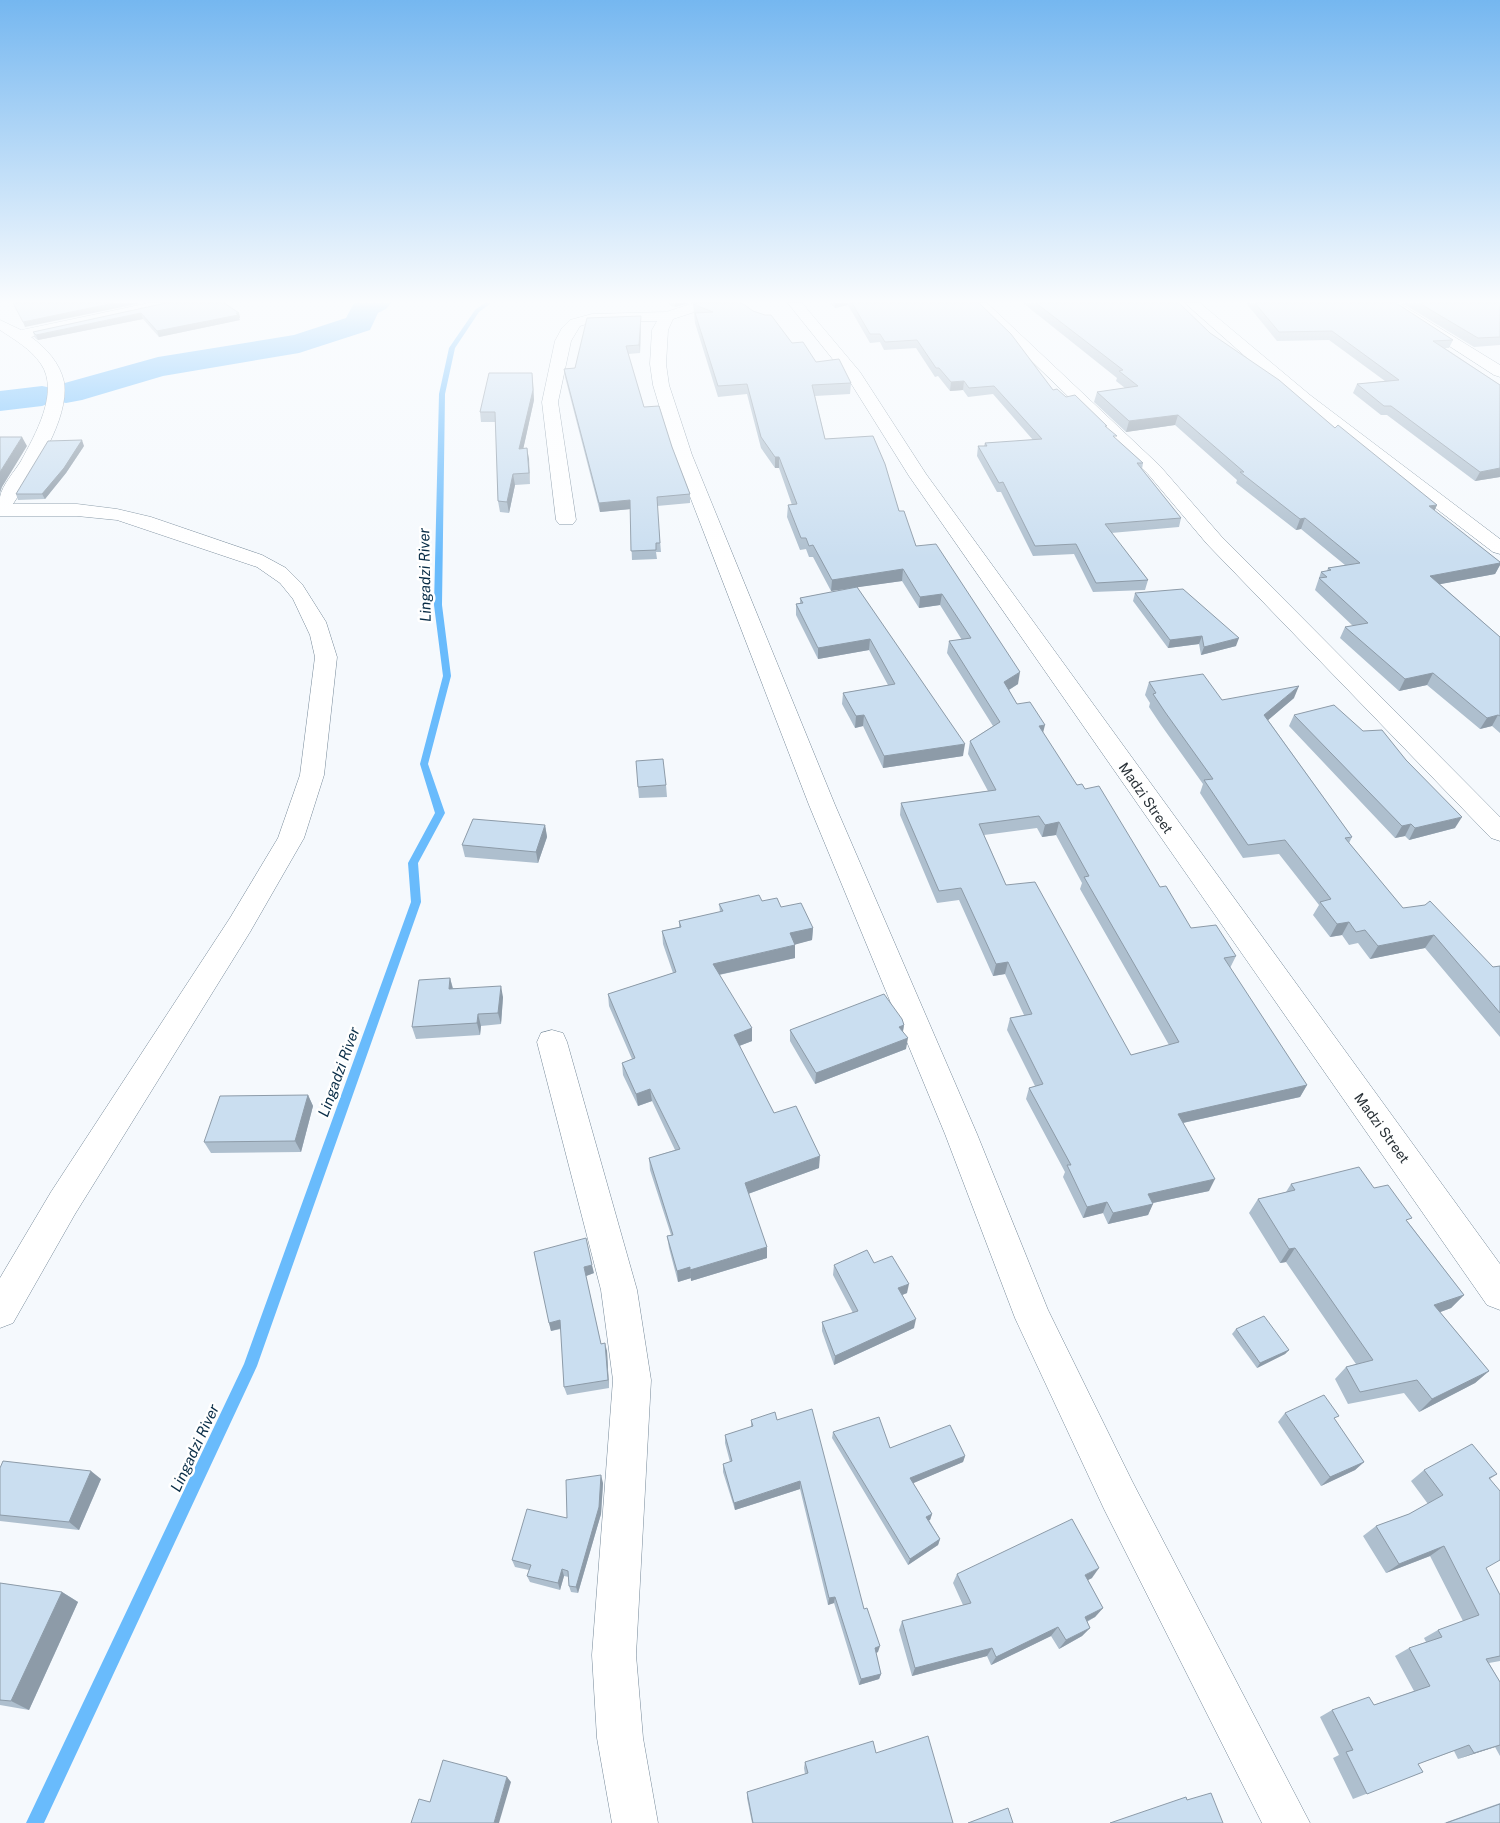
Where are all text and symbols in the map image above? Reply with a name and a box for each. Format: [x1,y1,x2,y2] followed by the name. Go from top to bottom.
[415,527,434,622] water label: Lingadzi River
[1116,759,1176,837] street label: Madzi Street
[314,1024,363,1119] water label: Lingadzi River
[1351,1090,1413,1166] street label: Madzi Street
[167,1401,222,1494] water label: Lingadzi River

